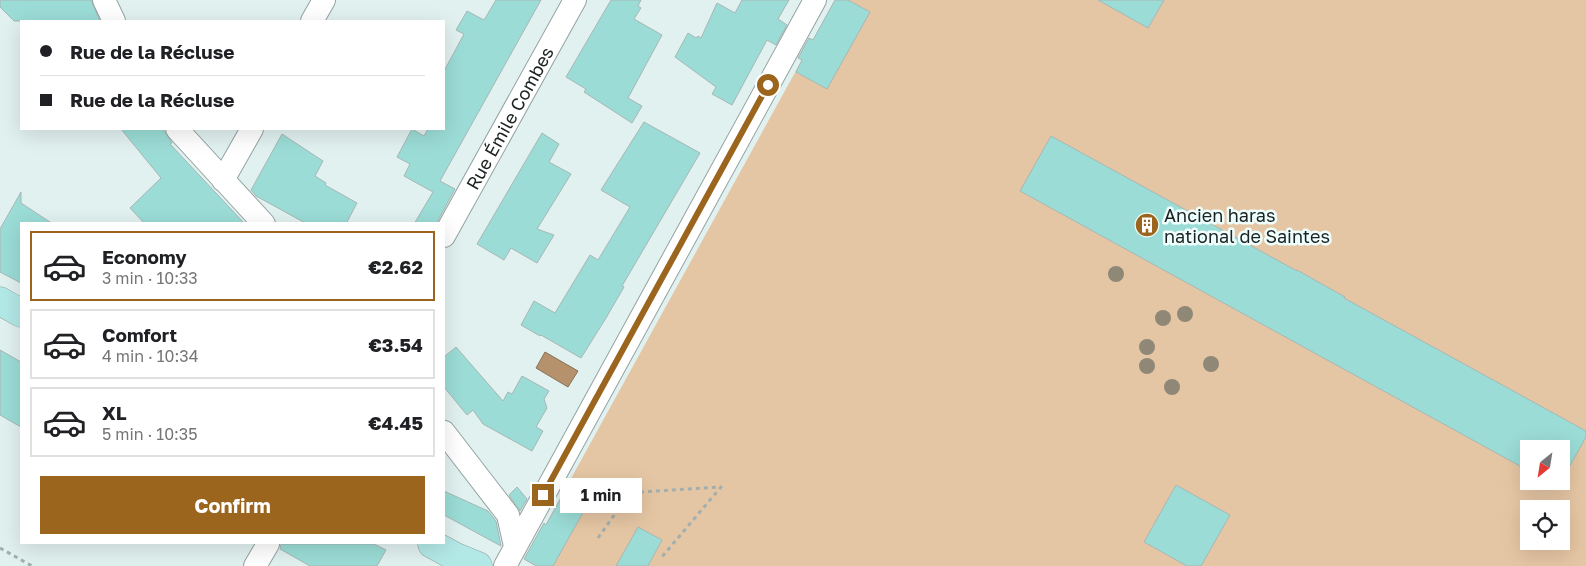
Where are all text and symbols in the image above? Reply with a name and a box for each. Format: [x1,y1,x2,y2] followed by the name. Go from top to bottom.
[70,40,235,63] text: Rue de la Récluse
[461,43,558,193] street label: Rue Émile Combes
[757,74,779,96] route start
[70,88,235,111] text: Rue de la Récluse
[1164,204,1330,247] place label: Ancien haras national de Saintes
[1134,212,1160,238] building icon: Ancien haras national de Saintes
[42,244,87,289] icon: car
[102,245,187,268] text: Economy
[368,255,423,278] text: €2.62
[102,268,198,288] text: 3 min · 10:33
[42,322,87,367] icon: car
[102,323,177,346] text: Comfort
[368,333,423,356] text: €3.54
[102,346,198,366] text: 4 min · 10:34
[42,400,87,445] icon: car
[102,401,127,424] text: XL
[368,411,423,434] text: €4.45
[102,424,198,444] text: 5 min · 10:35
[1520,440,1570,490] north arrow
[1520,440,1570,550] map controls
[40,476,425,534] button: Confirm
[560,478,643,512] callout: 1 min
[532,484,554,506] route end
[581,485,621,505] text: 1 min
[1520,500,1570,550] button: locate

